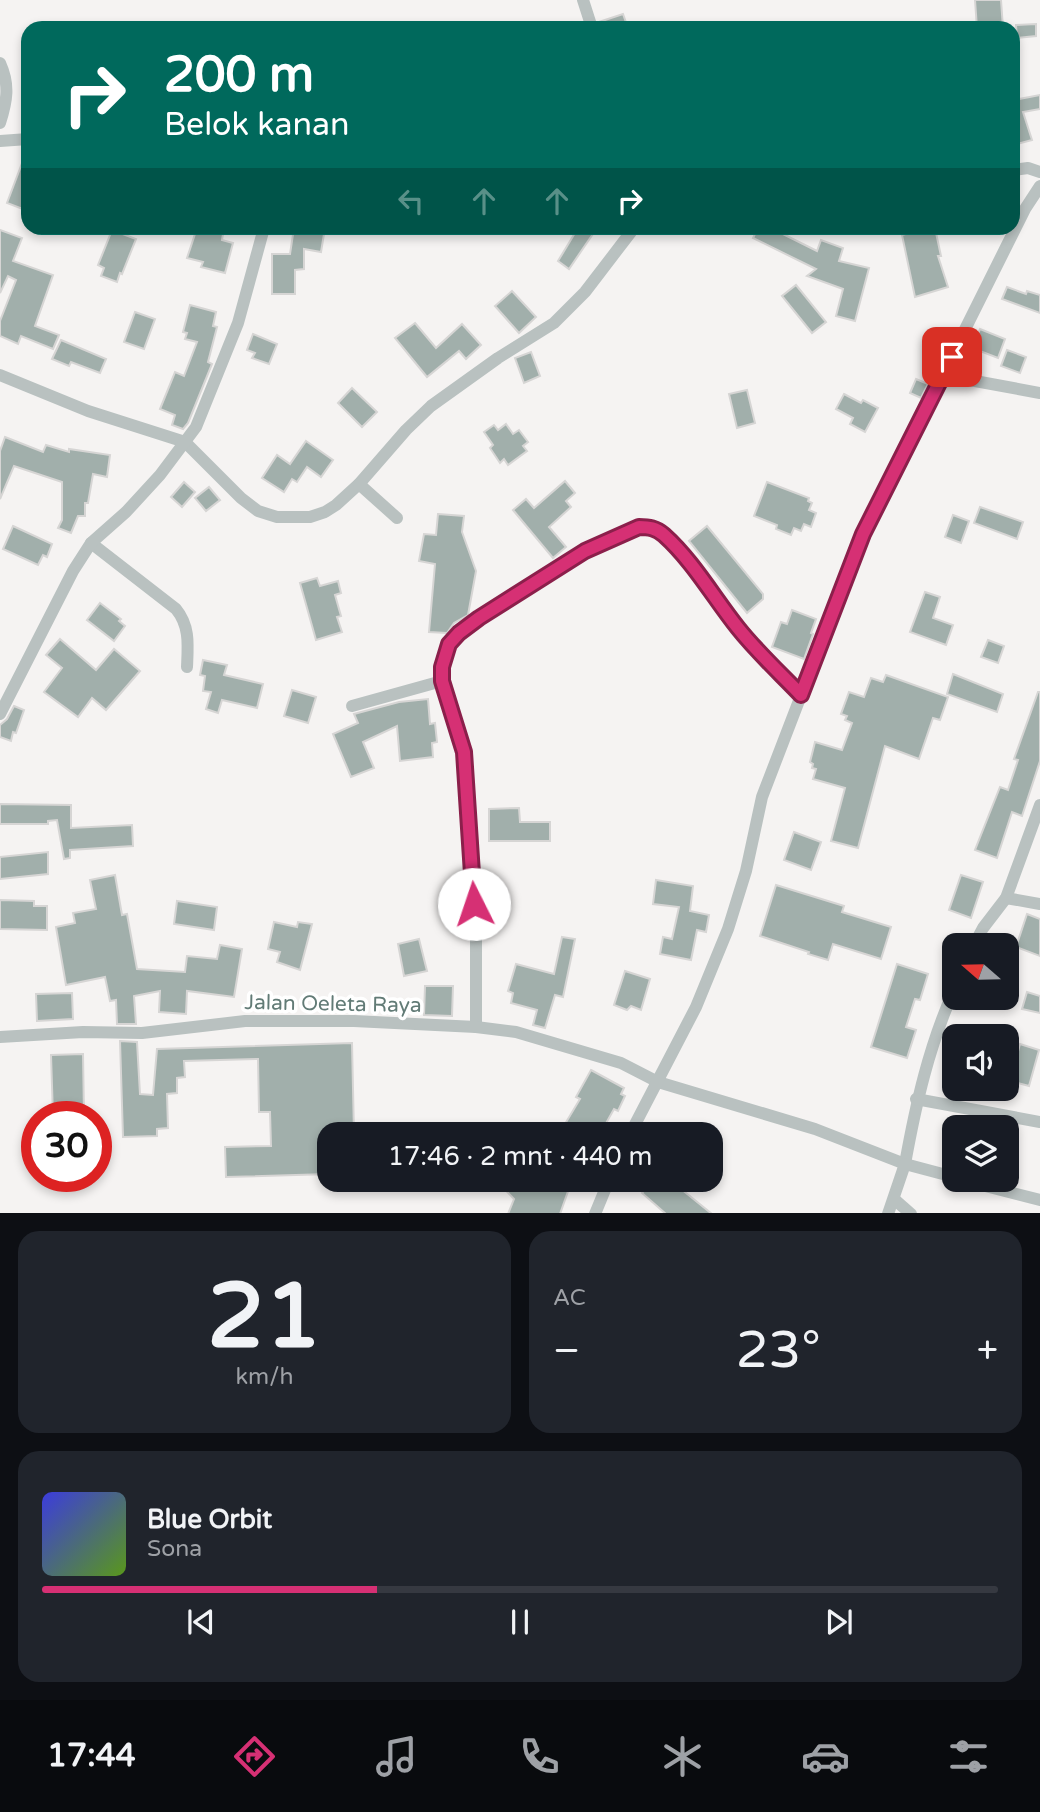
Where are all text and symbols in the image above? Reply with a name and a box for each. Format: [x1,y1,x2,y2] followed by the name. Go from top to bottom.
[164,46,314,105] text: 200 m
[49,49,140,140] icon: right
[164,106,349,144] text: Belok kanan
[392,182,430,220] icon: left
[465,182,503,220] icon: ahead
[538,182,576,220] icon: ahead
[611,182,649,220] icon: right
[922,327,982,387] pin
[933,338,971,376] icon: arrive
[437,867,511,941] position arrow
[942,933,1018,1010] north arrow
[942,933,1019,1192] map controls
[244,990,422,1018] street label: Jalan Oeleta Raya
[942,1024,1019,1101] button: sound
[21,1101,112,1192] speed limit sign: 30
[942,1115,1019,1192] button: layers
[388,1141,652,1172] text: 17:46 · 2 mnt · 440 m
[207,1262,322,1372] text: 21
[553,1284,586,1312] text: AC
[736,1319,821,1382] text: 23°
[553,1328,580,1374] text: −
[977,1328,998,1374] text: +
[236,1363,293,1391] text: km/h
[147,1504,272,1535] text: Blue Orbit
[147,1535,202,1563] text: Sona
[182,1603,220,1641] icon: previous
[501,1603,539,1641] icon: pause
[820,1603,858,1641] icon: next
[230,1732,279,1781] icon: directions
[372,1732,421,1781] icon: music
[515,1732,564,1781] icon: phone
[658,1732,707,1781] icon: climate
[801,1732,850,1781] icon: car
[944,1732,993,1781] icon: filters
[47,1737,136,1775] text: 17:44

